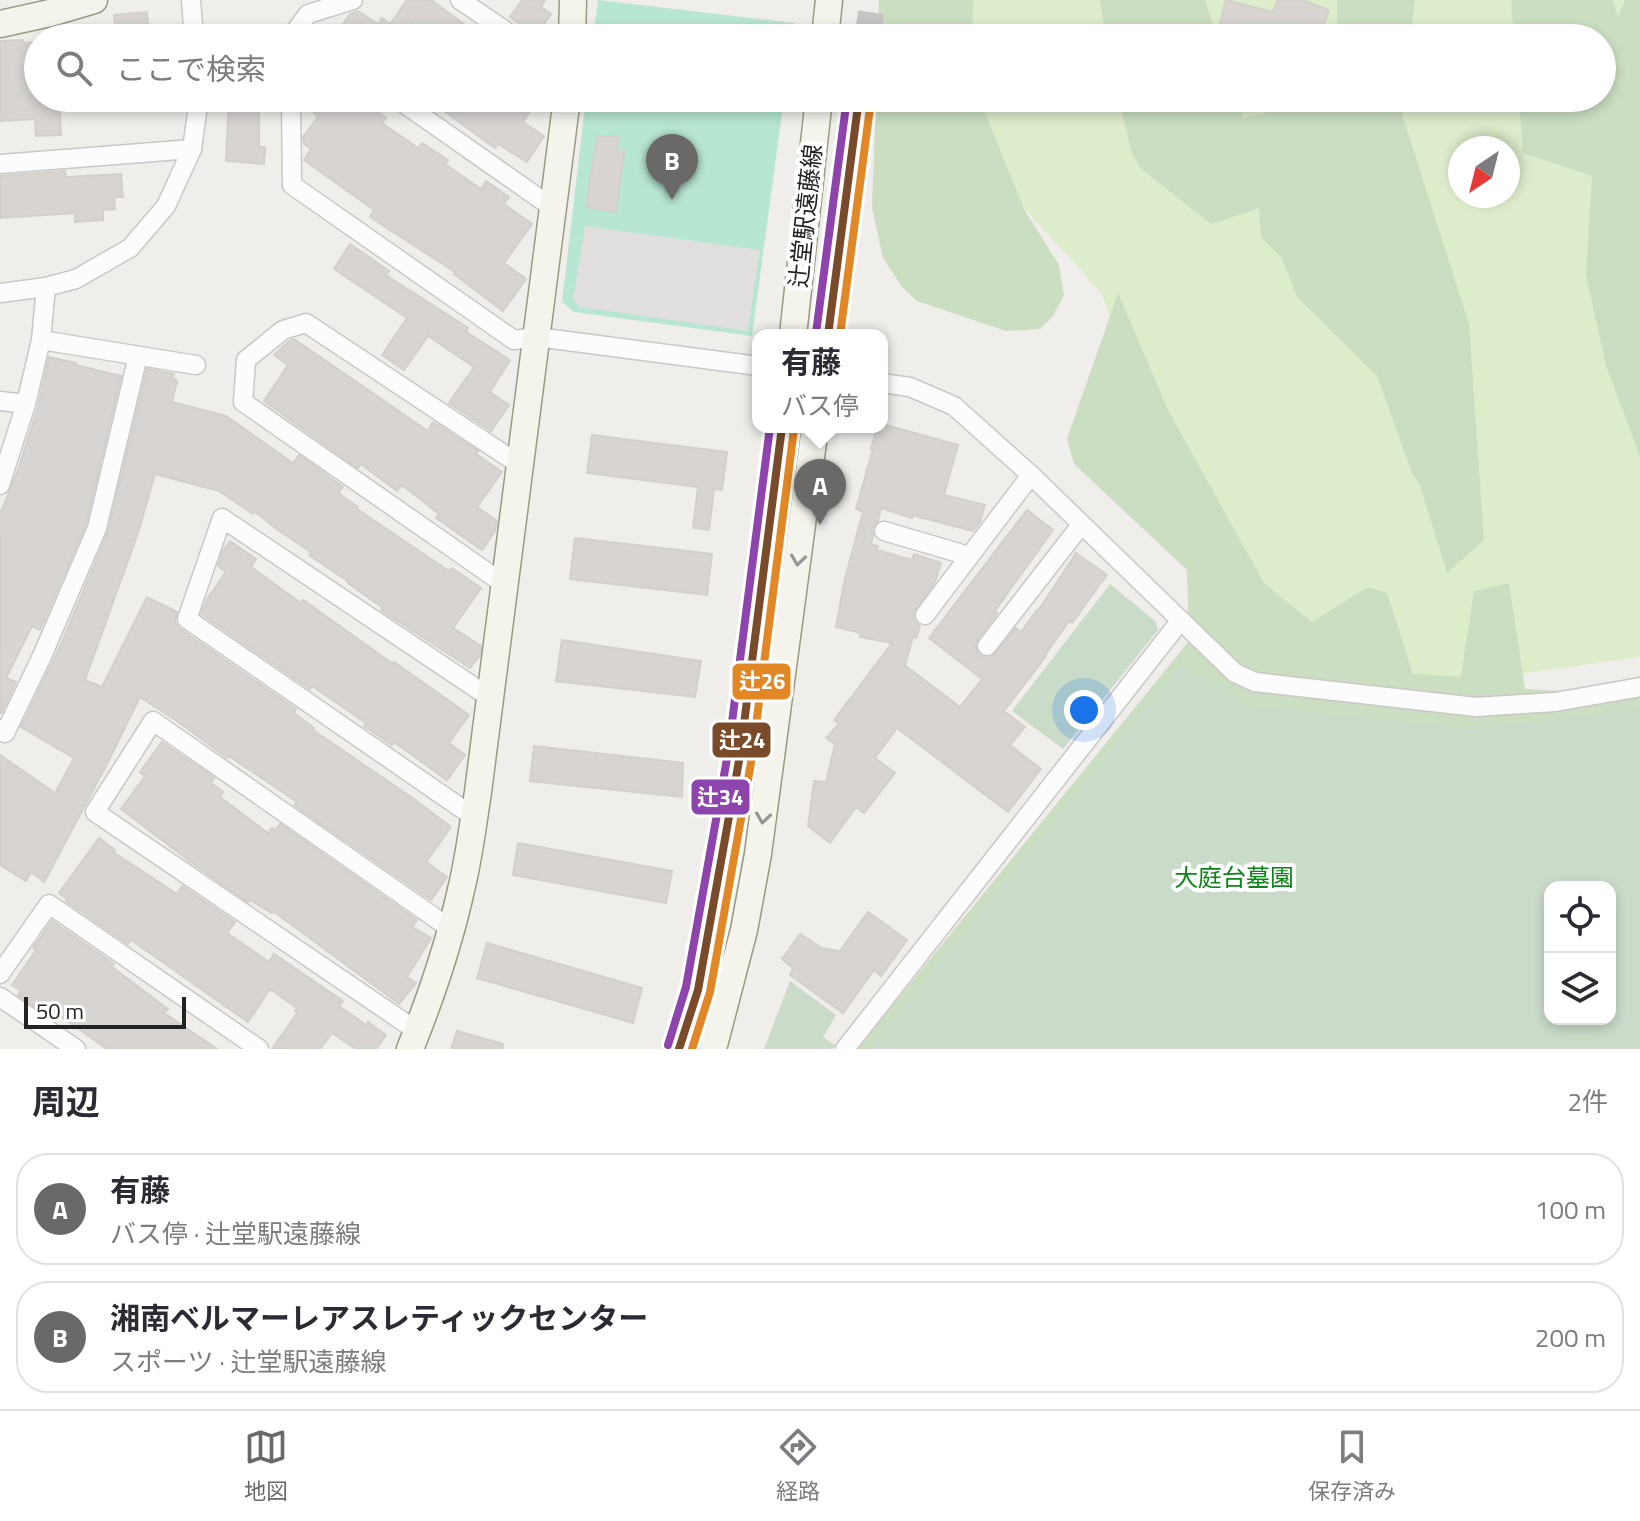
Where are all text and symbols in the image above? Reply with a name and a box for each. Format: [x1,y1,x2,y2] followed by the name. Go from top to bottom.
[24,24,1616,112] search box
[52,46,96,90] icon: search
[116,46,266,92] text: ここで検索
[646,134,698,200] pin: B
[1448,136,1520,208] north arrow
[780,142,830,289] street label: 辻堂駅遠藤線
[752,329,888,433] popup
[781,339,841,385] text: 有藤
[781,386,859,425] text: バス停
[794,459,846,525] pin: A
[790,553,807,567] one-way arrow
[731,662,792,701] line badge: 辻26
[739,664,785,698] text: 辻26
[1064,690,1104,730] your location
[711,721,772,759] line badge: 辻24
[719,723,765,757] text: 辻24
[690,778,751,816] line badge: 辻34
[697,780,743,814] text: 辻34
[755,811,772,824] one-way arrow
[1174,859,1294,895] park label: 大庭台墓園
[1544,881,1616,1025] map controls
[1544,881,1616,953] button: locate
[1544,953,1616,1025] button: layers
[24,993,186,1029] scale bar
[36,994,84,1028] text: 50 m
[32,1075,100,1127] text: 周辺
[1567,1082,1608,1121] text: 2件
[110,1167,170,1213] text: 有藤
[52,1190,68,1229] text: A
[1535,1190,1606,1229] text: 100 m
[110,1214,361,1253] text: バス停 · 辻堂駅遠藤線
[110,1295,648,1341] text: 湘南ベルマーレアスレティックセンター
[52,1318,68,1357] text: B
[1535,1318,1606,1357] text: 200 m
[110,1342,387,1381] text: スポーツ · 辻堂駅遠藤線
[244,1425,288,1508] tab: 地図
[776,1425,820,1508] tab: 経路
[1308,1425,1396,1508] tab: 保存済み

